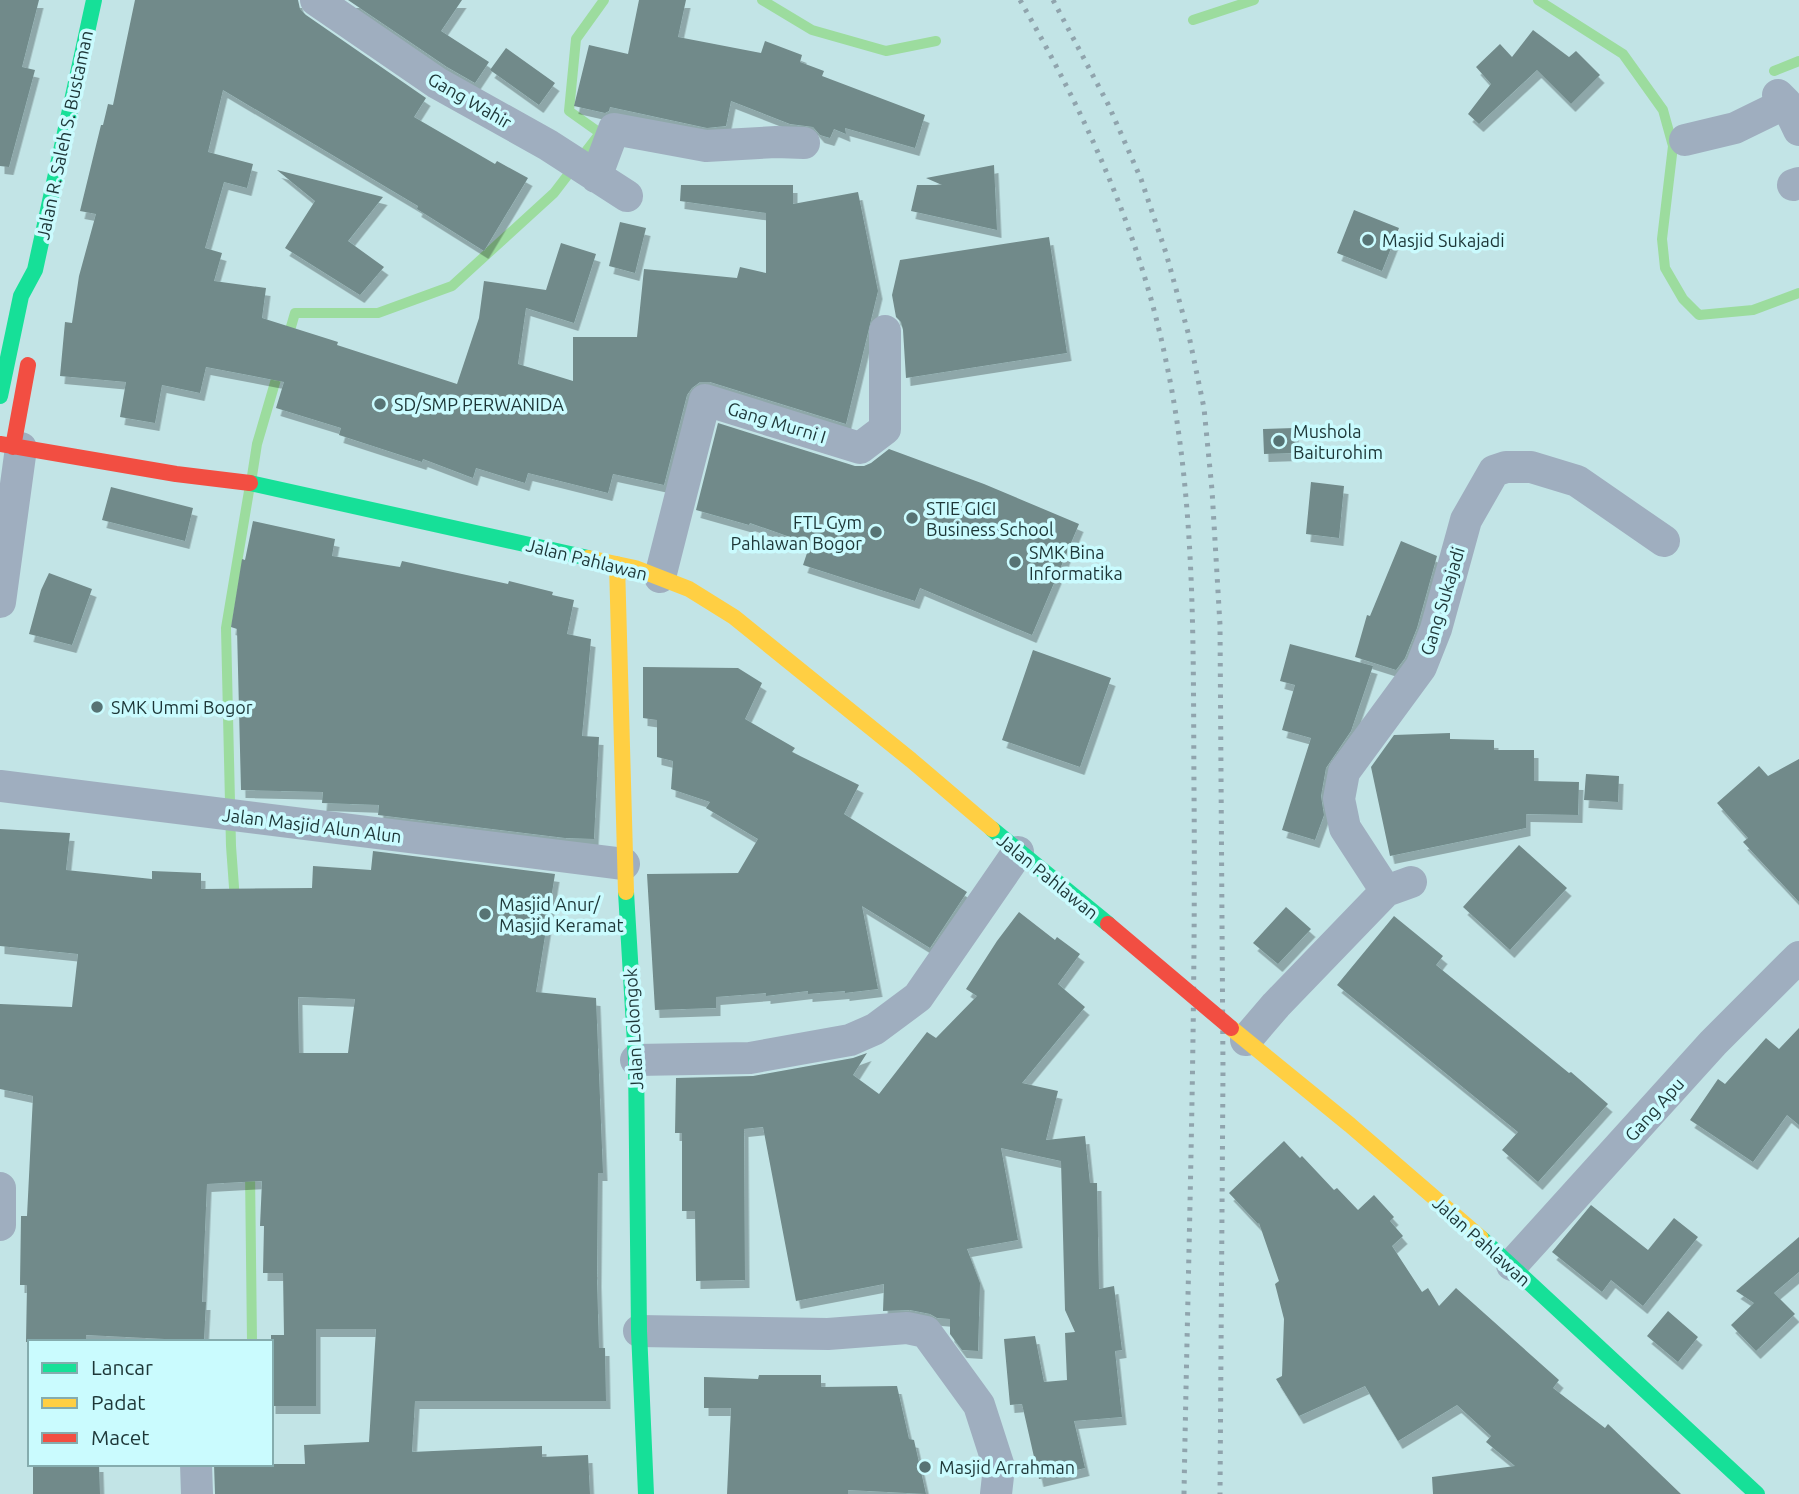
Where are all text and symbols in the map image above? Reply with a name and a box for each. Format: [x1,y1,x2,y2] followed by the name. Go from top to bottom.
[32,29,96,241] street label: Jalan R. Saleh S. Bustaman
[425,68,515,132] street label: Gang Wahir
[1382,230,1505,250] place label: Masjid Sukajadi
[1360,232,1376,248] marker: Masjid Sukajadi
[394,394,564,414] place label: SD/SMP PERWANIDA
[372,396,388,412] marker: SD/SMP PERWANIDA
[725,398,829,446] street label: Gang Murni I
[1293,421,1383,462] place label: Mushola Baiturohim
[1271,433,1287,449] marker: Mushola Baiturohim
[926,498,1054,539] place label: STIE GICI Business School
[904,510,920,526] marker: STIE GICI Business School
[731,512,862,553] place label: FTL Gym Pahlawan Bogor
[868,524,884,540] marker: FTL Gym Pahlawan Bogor
[524,534,650,584] street label: Jalan Pahlawan
[1029,542,1123,583] place label: SMK Bina Informatika
[1416,544,1468,658] street label: Gang Sukajadi
[1007,554,1023,570] marker: SMK Bina Informatika
[111,697,253,717] place label: SMK Ummi Bogor
[89,699,105,715] marker: SMK Ummi Bogor
[221,804,403,846] street label: Jalan Masjid Alun Alun
[993,829,1103,923] street label: Jalan Pahlawan
[499,894,624,935] place label: Masjid Anur/ Masjid Keramat
[477,906,493,922] marker: Masjid Anur/ Masjid Keramat
[620,968,646,1090] street label: Jalan Lolongok
[1620,1073,1688,1145] street label: Gang Apu
[1429,1192,1535,1290] street label: Jalan Pahlawan
[28,1340,273,1466] legend
[91,1355,153,1379] text: Lancar
[91,1390,146,1414] text: Padat
[91,1425,150,1449] text: Macet
[939,1457,1075,1477] place label: Masjid Arrahman
[917,1459,933,1475] marker: Masjid Arrahman

